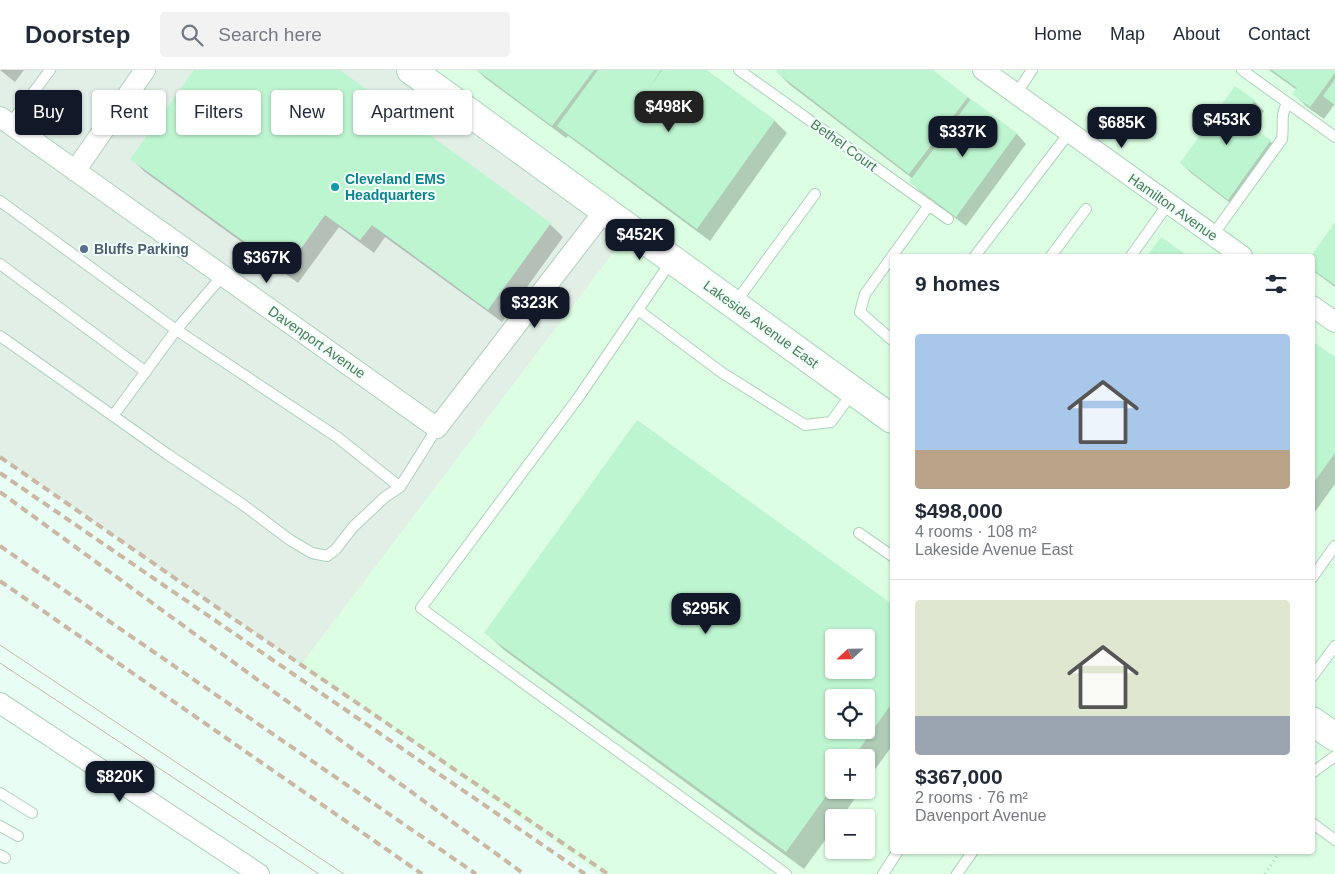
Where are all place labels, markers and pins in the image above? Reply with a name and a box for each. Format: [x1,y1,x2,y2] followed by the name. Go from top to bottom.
[634,90,704,133] pin: $498K
[1192,104,1262,146] pin: $453K
[1087,106,1157,149] pin: $685K
[928,116,998,158] pin: $337K
[345,171,445,203] place label: Cleveland EMS Headquarters
[329,181,341,193] marker: Cleveland EMS Headquarters
[605,218,675,261] pin: $452K
[94,241,189,257] place label: Bluffs Parking
[232,242,302,284] pin: $367K
[78,243,90,255] marker: Bluffs Parking
[500,286,570,329] pin: $323K
[671,592,741,635] pin: $295K
[85,760,155,803] pin: $820K

